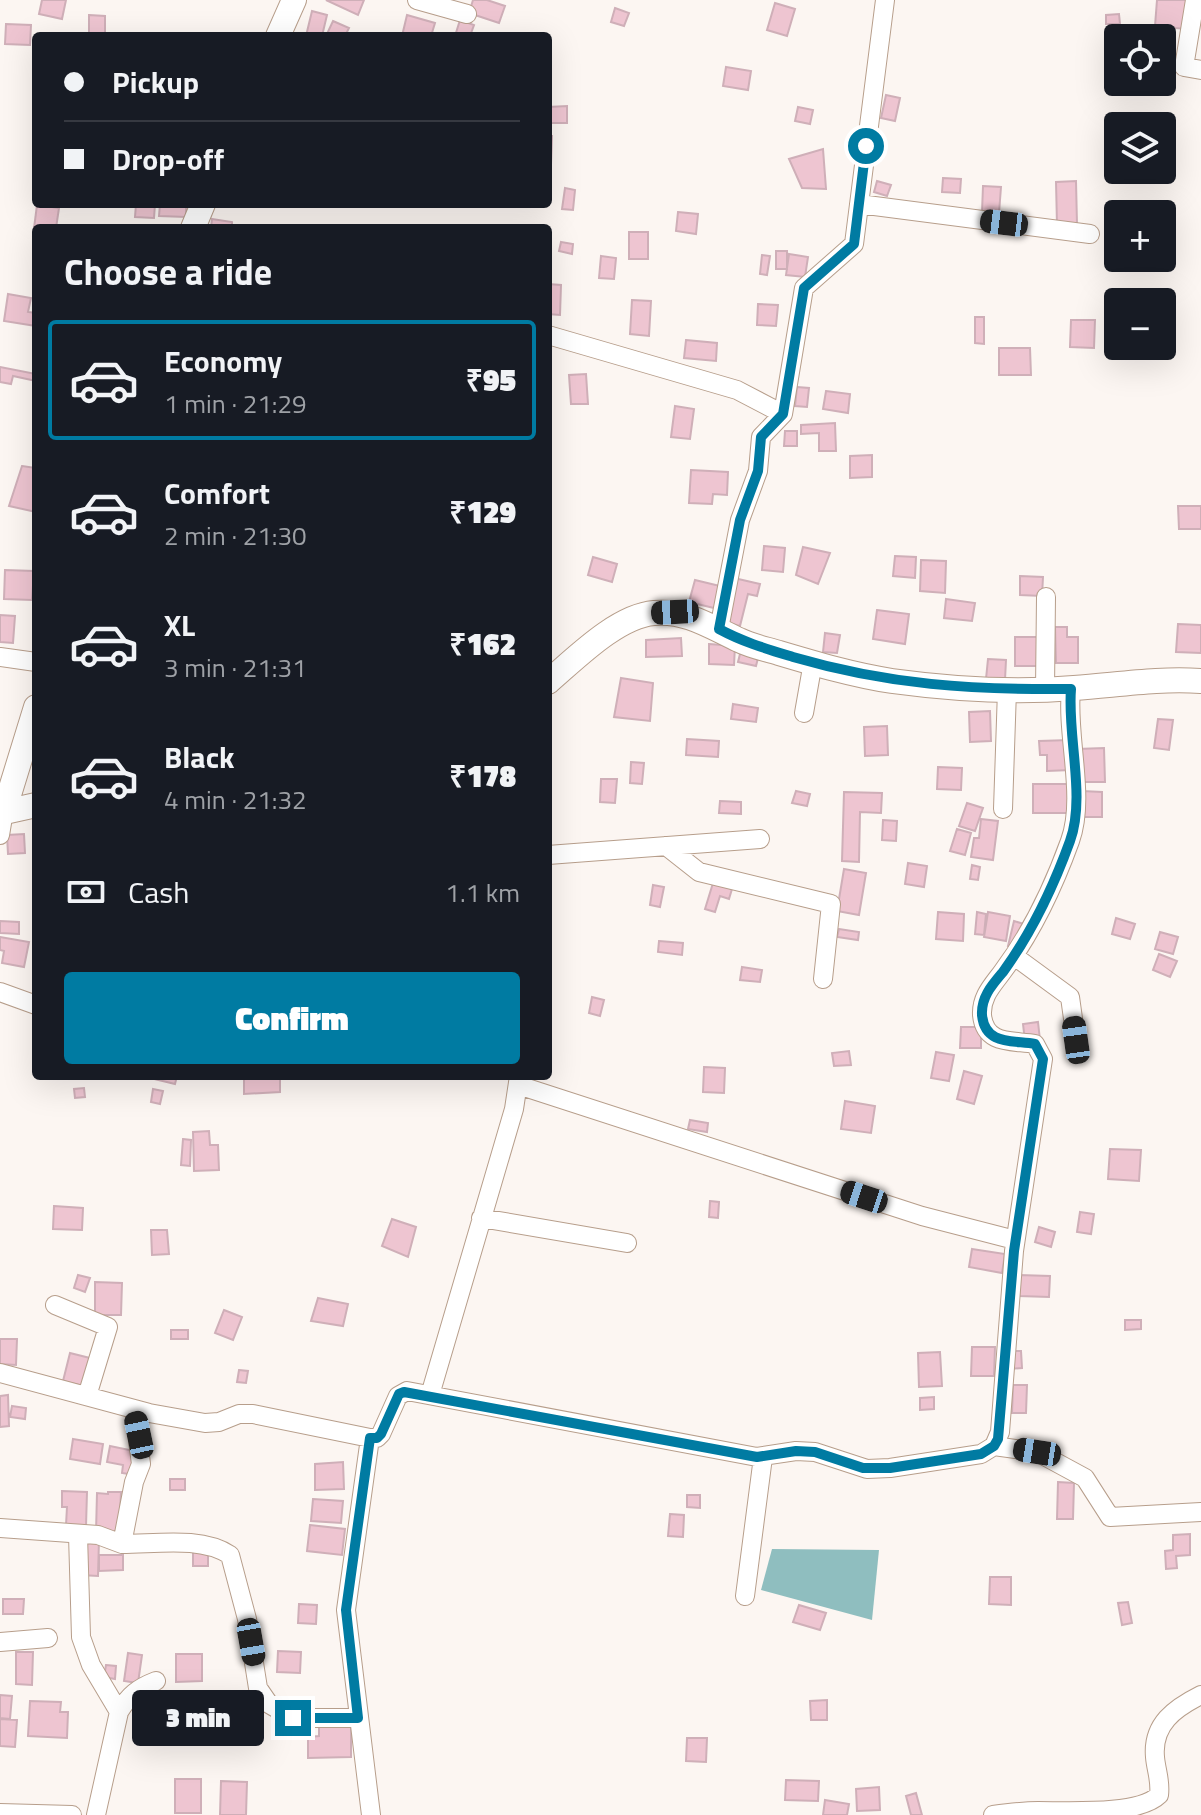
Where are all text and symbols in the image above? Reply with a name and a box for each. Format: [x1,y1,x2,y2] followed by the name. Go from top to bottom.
[1104,24,1176,360] map controls
[1104,24,1176,96] button: locate
[112,59,199,105] text: Pickup
[1104,112,1176,184] button: layers
[848,128,884,164] route start
[112,136,224,182] text: Drop-off
[1104,200,1176,272] button: +
[979,208,1029,238] car
[64,244,272,299] text: Choose a ride
[1104,288,1176,360] button: −
[164,338,282,384] text: Economy
[68,344,140,416] icon: car
[466,357,516,403] text: ₹95
[164,384,307,423] text: 1 min · 21:29
[164,470,270,516] text: Comfort
[68,476,140,548] icon: car
[449,489,516,535] text: ₹129
[164,516,307,555] text: 2 min · 21:30
[650,599,700,625] car
[164,602,195,648] text: XL
[68,608,140,680] icon: car
[449,621,516,667] text: ₹162
[164,648,307,687] text: 3 min · 21:31
[164,734,235,780] text: Black
[68,740,140,812] icon: car
[449,753,516,799] text: ₹178
[164,780,307,819] text: 4 min · 21:32
[128,869,189,915] text: Cash
[64,870,108,914] icon: cash
[445,873,520,912] text: 1.1 km
[64,972,520,1064] button: Confirm
[1061,1015,1091,1065] car
[837,1178,891,1216] car
[122,1409,156,1461] car
[1011,1436,1063,1468] car
[235,1616,267,1668] car
[133,1690,265,1746] callout: 3 min
[166,1698,230,1737] text: 3 min
[275,1700,311,1736] route end

